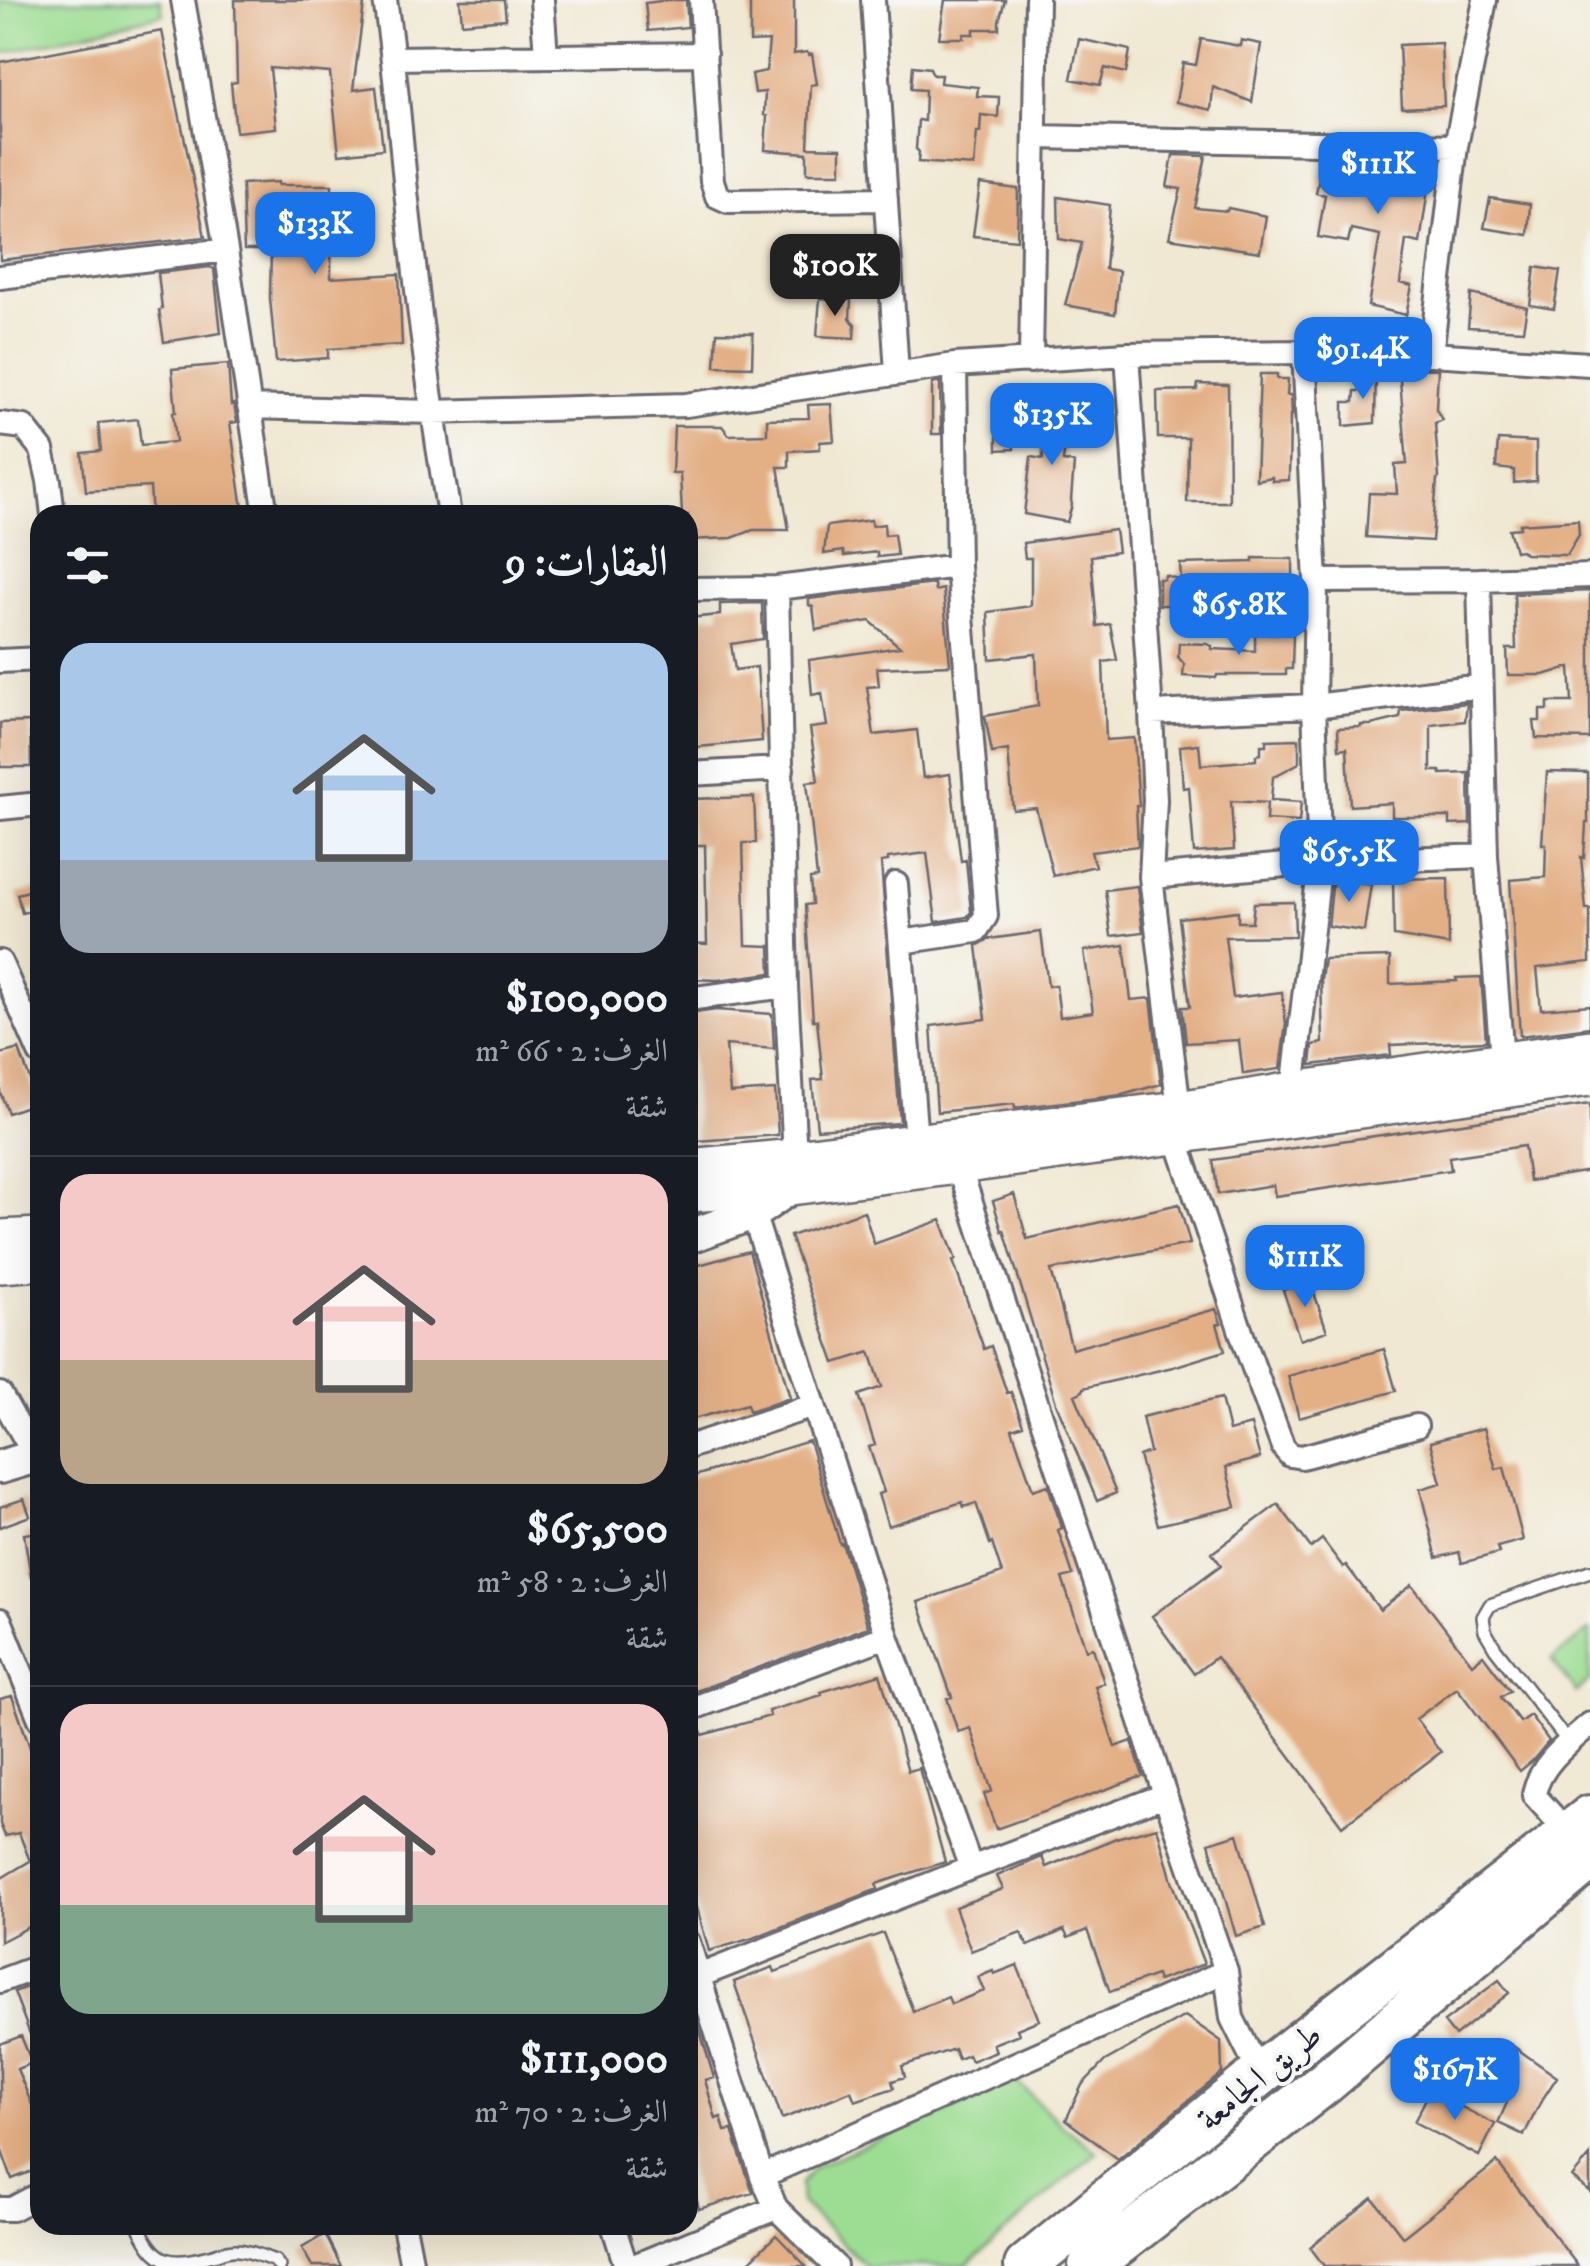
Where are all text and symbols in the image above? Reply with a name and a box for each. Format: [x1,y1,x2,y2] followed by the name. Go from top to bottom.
[1308,132,1448,217] pin: $111K
[1340,144,1416,184] text: $111K
[245,192,385,277] pin: $133K
[277,204,353,244] text: $133K
[765,234,905,319] pin: $100K
[792,246,878,286] text: $100K
[1282,317,1444,402] pin: $91.4K
[1316,329,1410,369] text: $91.4K
[982,383,1122,468] pin: $135K
[1012,395,1092,435] text: $135K
[505,537,668,589] text: العقارات: 9
[60,538,115,593] icon: filters
[1158,573,1320,658] pin: $65.8K
[1191,585,1287,625] text: $65.8K
[274,708,454,888] icon: home
[1268,820,1430,905] pin: $65.5K
[1302,832,1396,872] text: $65.5K
[505,973,668,1025] text: $100,000
[475,1032,668,1072] text: الغرف: 2 · 66 m²
[626,1088,668,1128] text: شقة
[1235,1225,1375,1310] pin: $111K
[1267,1237,1343,1277] text: $111K
[274,1239,454,1419] icon: home
[527,1504,668,1556] text: $65,500
[477,1563,668,1603] text: الغرف: 2 · 58 m²
[626,1619,668,1659] text: شقة
[274,1769,454,1949] icon: home
[1189,2014,1332,2142] street label: طريق الجامعة
[520,2034,668,2086] text: $111,000
[1385,2038,1525,2123] pin: $167K
[1412,2050,1498,2090] text: $167K
[475,2093,668,2133] text: الغرف: 2 · 70 m²
[626,2149,668,2189] text: شقة

